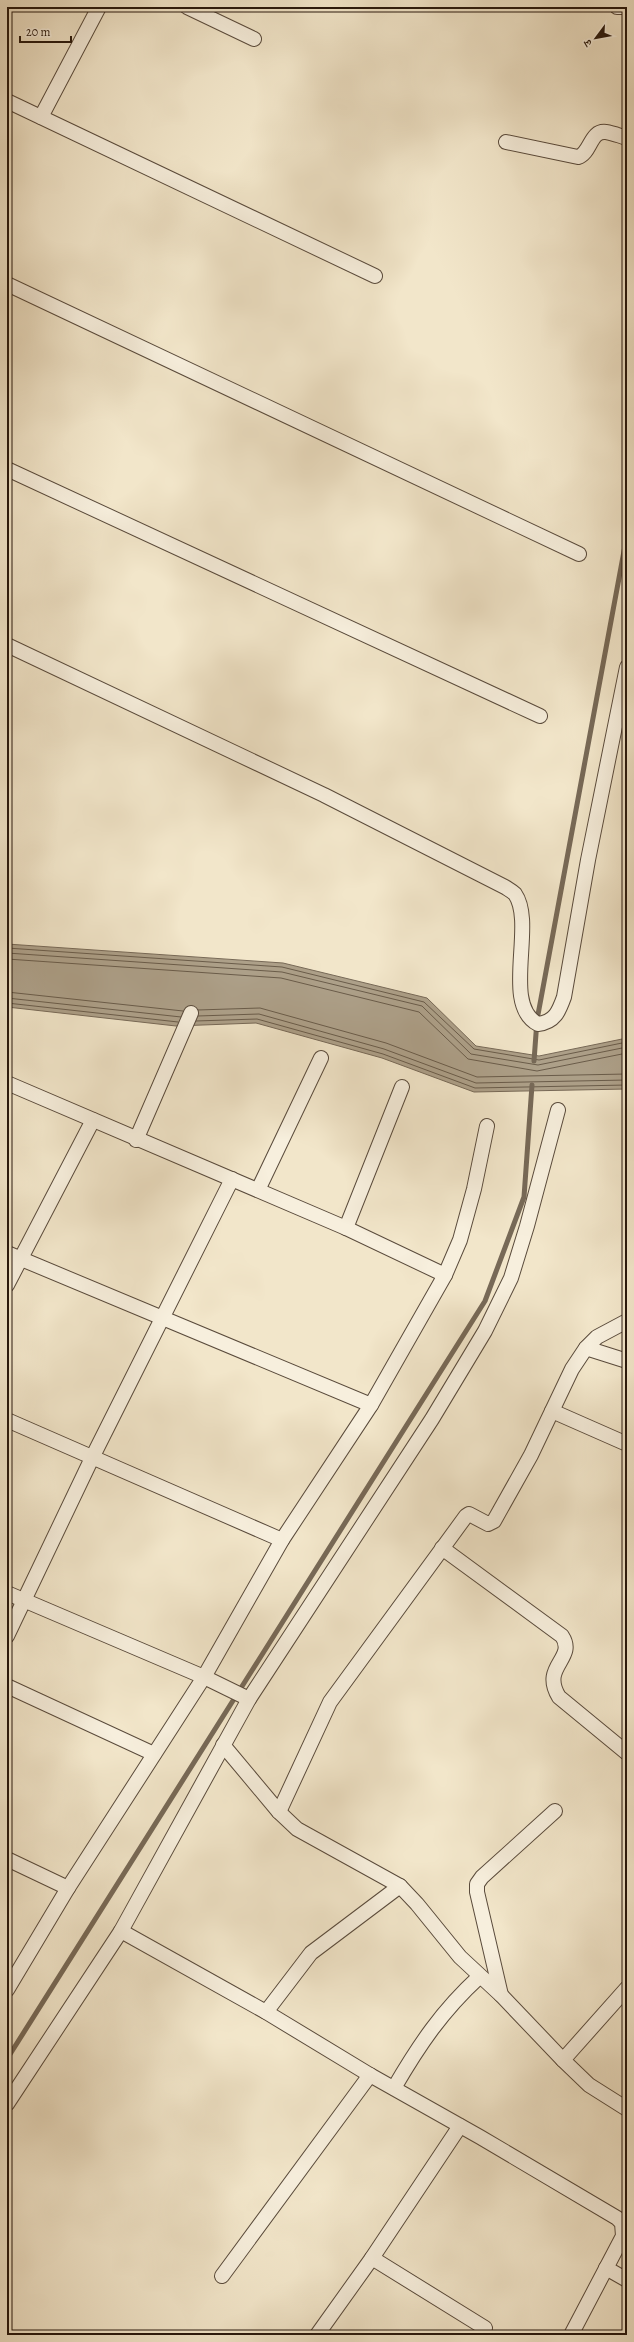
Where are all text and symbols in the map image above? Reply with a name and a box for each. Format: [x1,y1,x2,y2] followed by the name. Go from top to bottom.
[20,18,71,44] scale bar
[576,18,616,58] north arrow
[26,24,50,40] text: 20 m
[579,36,596,50] text: उ

